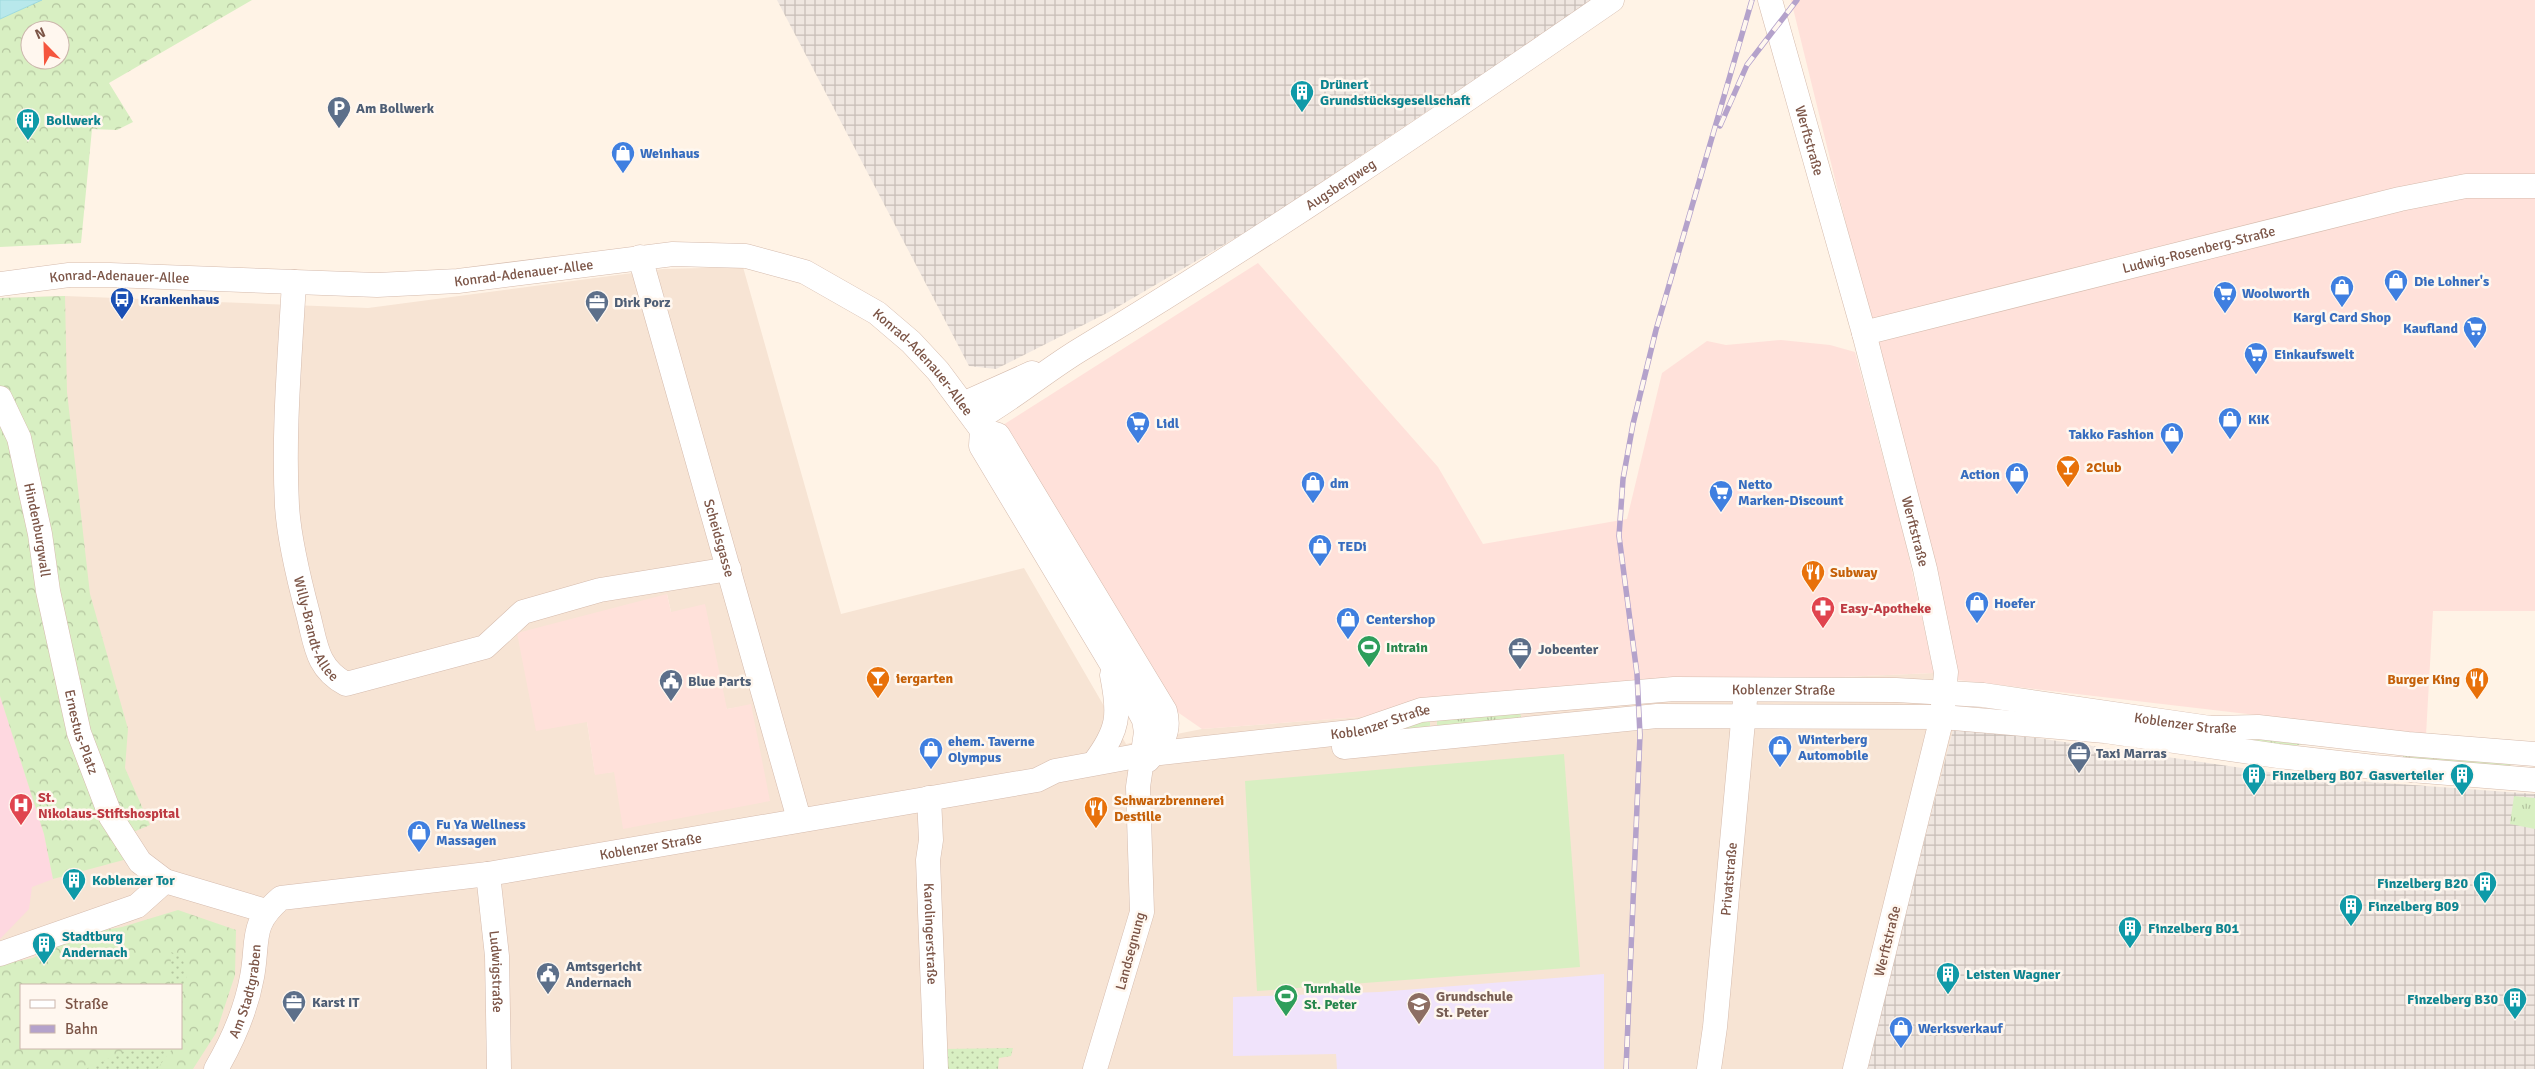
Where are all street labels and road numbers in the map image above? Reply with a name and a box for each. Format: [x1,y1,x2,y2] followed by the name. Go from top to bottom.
[1791,104,1827,178] street label: Werftstraße
[1302,155,1379,214] street label: Augsbergweg
[2121,223,2277,277] street label: Ludwig-Rosenberg-Straße
[453,256,594,290] street label: Konrad-Adenauer-Allee
[48,267,190,287] street label: Konrad-Adenauer-Allee
[869,305,976,419] street label: Konrad-Adenauer-Allee
[20,481,54,578] street label: Hindenburgwall
[1898,495,1932,569] street label: Werftstraße
[700,497,738,579] street label: Scheidsgasse
[290,575,342,685] street label: Willy-Brandt-Allee
[1732,681,1835,699] street label: Koblenzer Straße
[61,688,102,777] street label: Ernestus-Platz
[1330,701,1431,743] street label: Koblenzer Straße
[2133,709,2237,737] street label: Koblenzer Straße
[598,830,703,864] street label: Koblenzer Straße
[1717,841,1741,917] street label: Privatstraße
[920,883,941,985] street label: Karolingerstraße
[1871,904,1904,978] street label: Werftstraße
[1112,910,1149,992] street label: Landsegnung
[485,930,506,1013] street label: Ludwigstraße
[225,944,265,1041] street label: Am Stadtgraben

